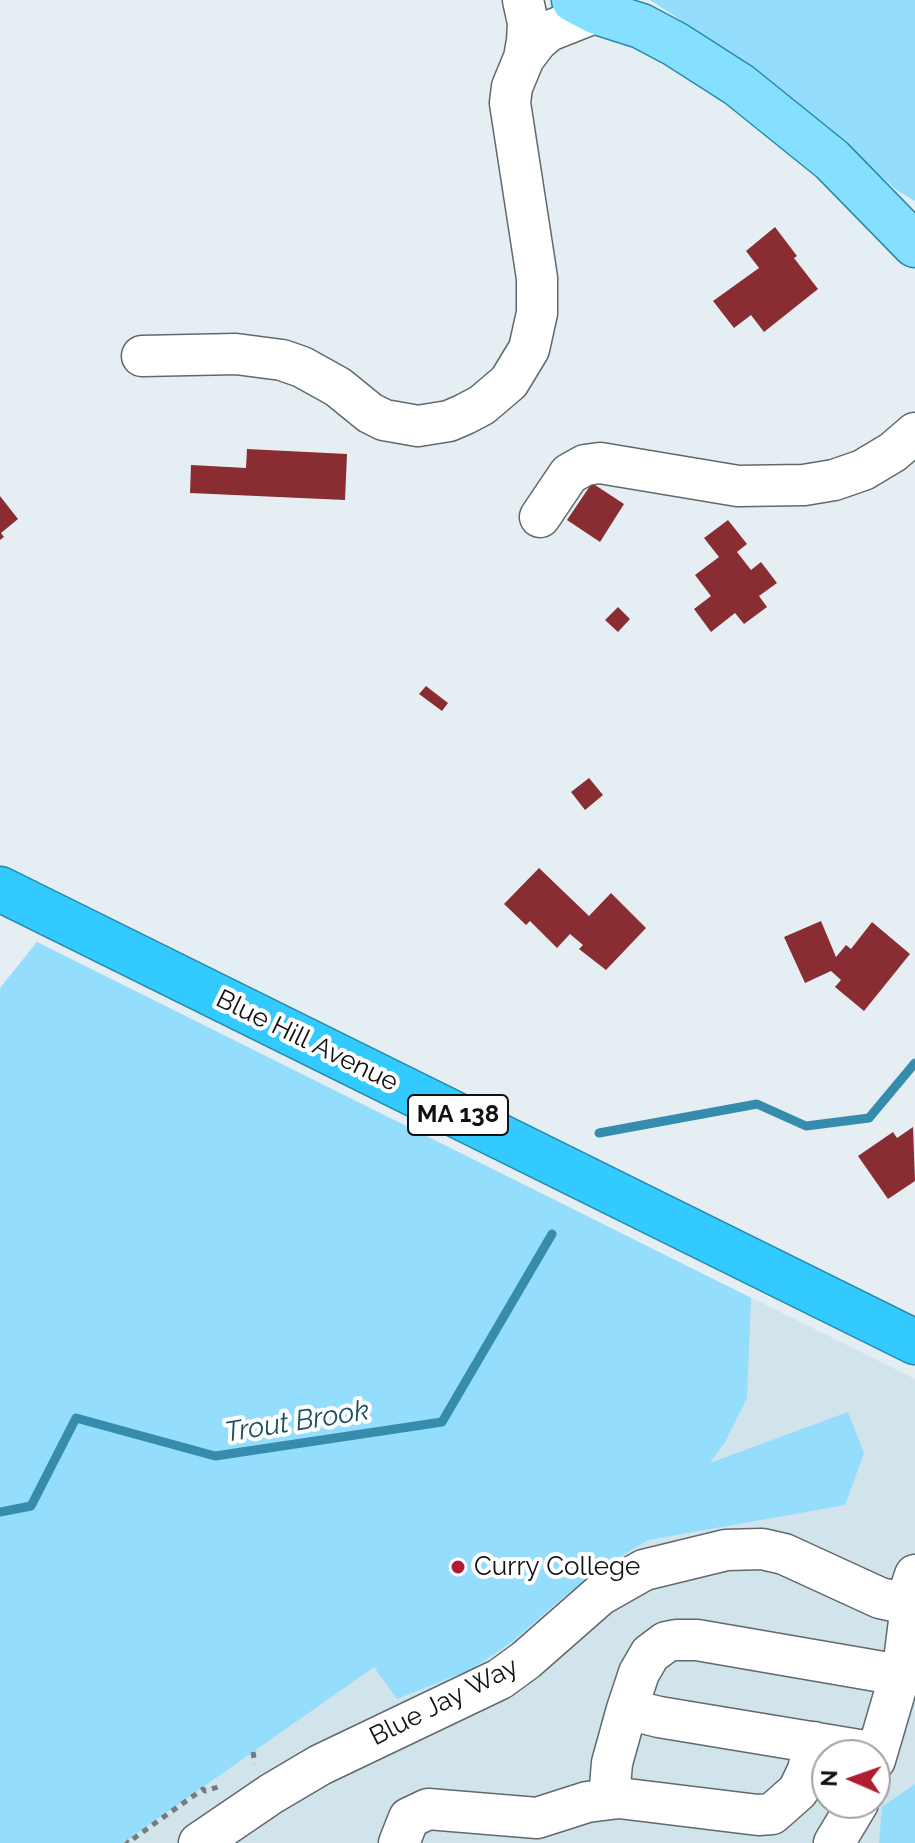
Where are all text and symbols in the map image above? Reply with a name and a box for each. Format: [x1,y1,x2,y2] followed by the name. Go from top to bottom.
[211,983,403,1099] street label: Blue Hill Avenue
[408,1095,508,1135] road number: MA 138
[222,1394,372,1450] water label: Trout Brook
[474,1551,640,1583] place label: Curry College
[449,1558,467,1576] marker: Curry College
[365,1651,523,1753] street label: Blue Jay Way
[811,1739,891,1819] north arrow
[816,1769,842,1787] text: N

